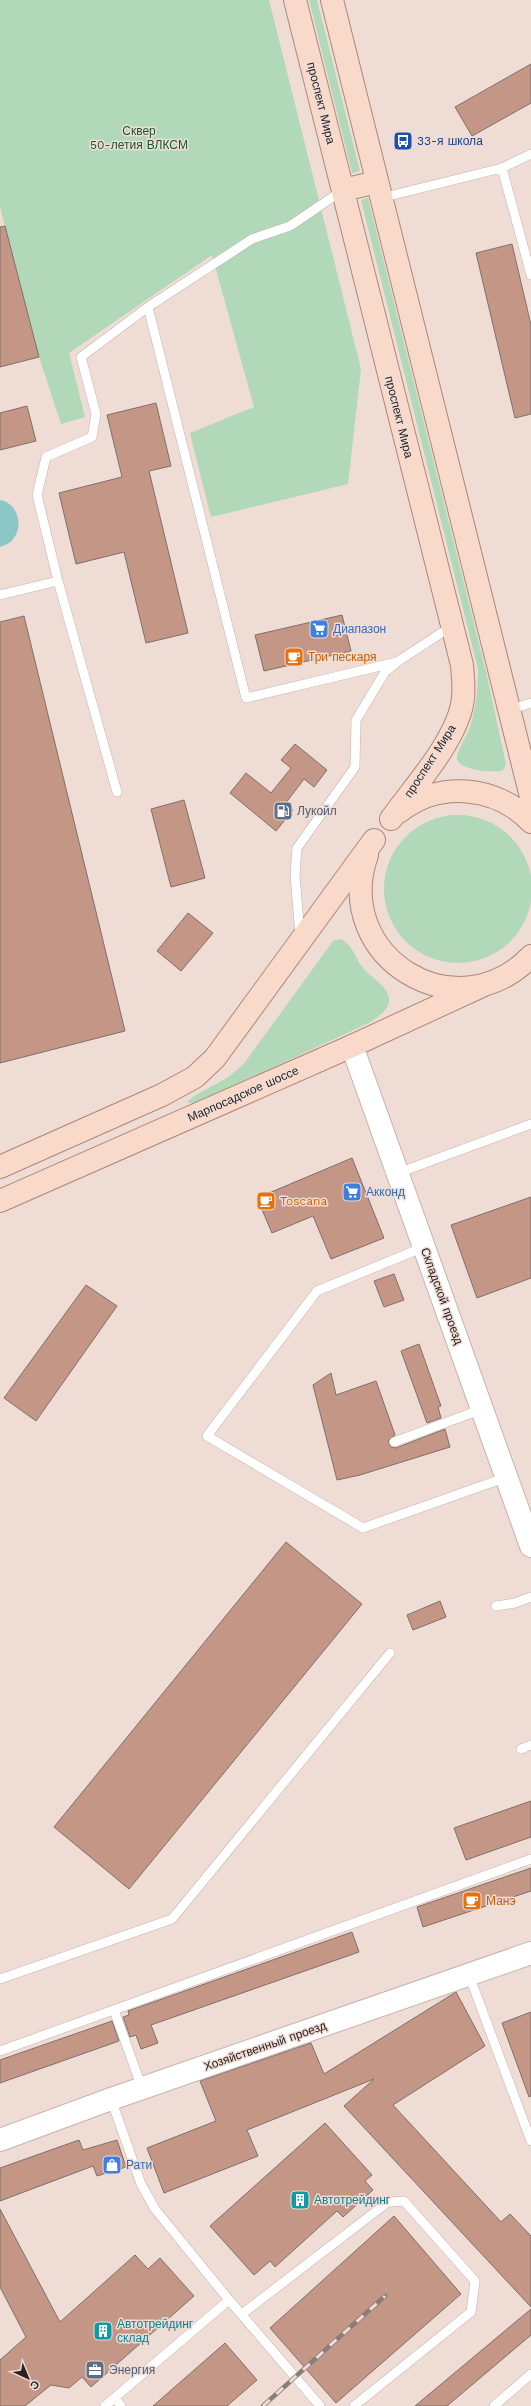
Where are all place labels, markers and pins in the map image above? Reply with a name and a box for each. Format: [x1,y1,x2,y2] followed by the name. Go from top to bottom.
[392,130,414,152] bus stop icon: 33-я школа
[417,134,483,148] place label: 33-я школа
[308,618,330,640] supermarket icon: Диапазон
[333,622,386,636] place label: Диапазон
[283,646,305,668] cafe icon: Три пескаря
[308,650,377,664] place label: Три пескаря
[272,800,294,822] fuel station icon: Лукойл
[297,804,337,818] place label: Лукойл
[341,1181,363,1203] supermarket icon: Акконд
[366,1185,405,1199] place label: Акконд
[255,1190,277,1212] cafe icon: Toscana
[280,1194,327,1208] place label: Toscana
[461,1890,483,1912] cafe icon: Манэ
[486,1894,516,1908] place label: Манэ
[101,2154,123,2176] shop icon: Рати
[126,2158,152,2172] place label: Рати
[289,2189,311,2211] building icon: Автотрейдинг
[314,2193,391,2207] place label: Автотрейдинг
[117,2317,194,2345] place label: Автотрейдинг склад
[92,2320,114,2342] building icon: Автотрейдинг склад
[84,2359,106,2381] office icon: Энергия
[109,2363,155,2377] place label: Энергия

